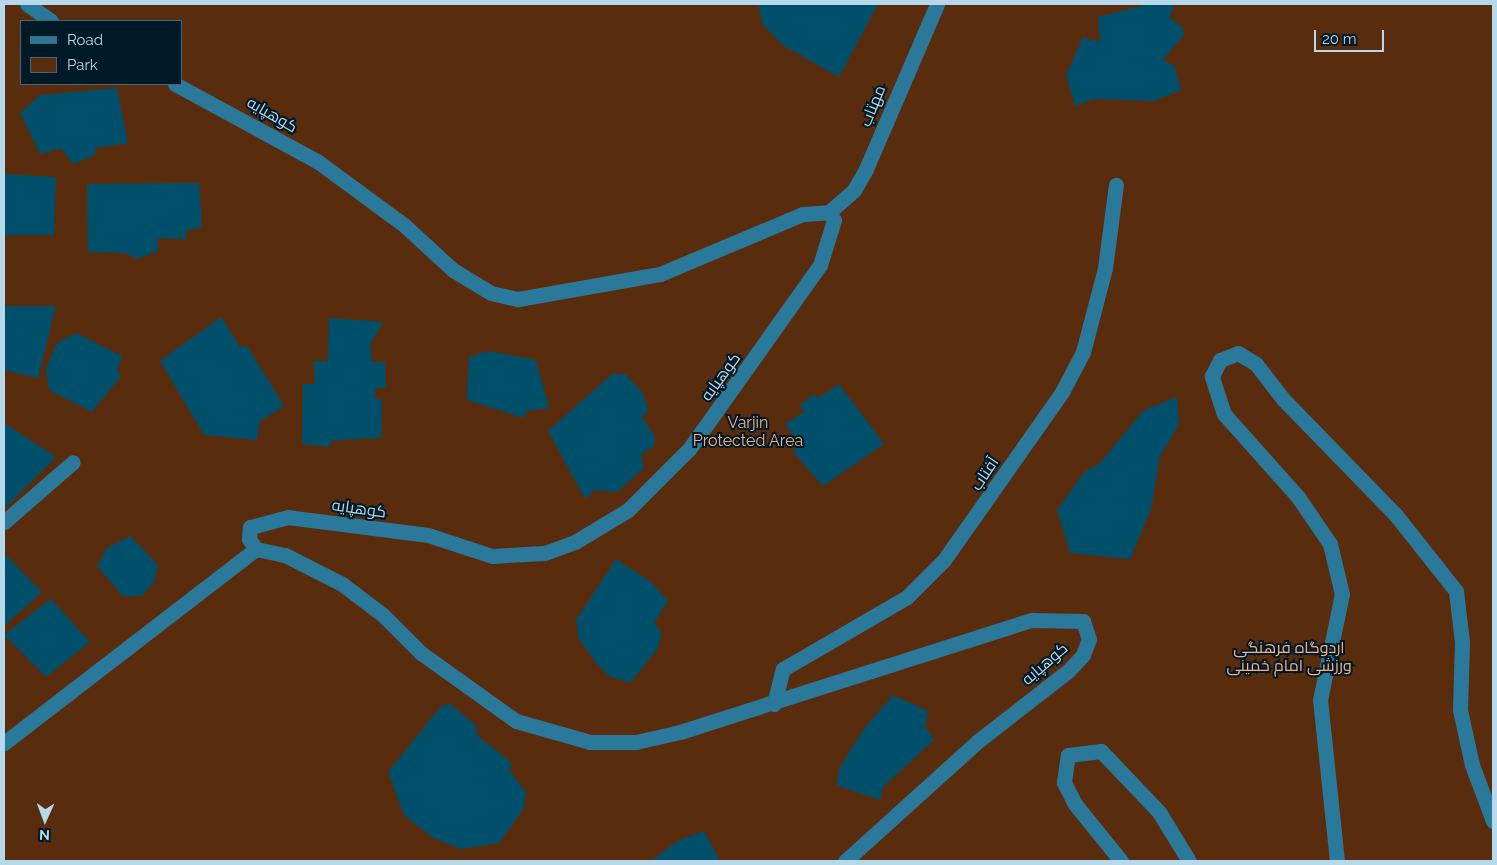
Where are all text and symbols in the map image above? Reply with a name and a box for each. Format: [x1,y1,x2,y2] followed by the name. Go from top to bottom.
[20,20,182,85] legend
[1317,20,1387,52] scale bar
[1322,30,1357,48] text: 20 m
[67,31,103,49] text: Road
[67,56,98,74] text: Park
[856,83,890,129] street label: مهتاب
[243,93,301,137] street label: کوهپایه
[697,349,745,405] street label: کوهپایه
[692,413,804,451] park label: Varjin Protected Area
[967,454,1003,494] street label: آفتاب
[330,496,388,522] street label: کوهپایه
[1226,638,1352,676] park label: اردوگاه فرهنگی ورزشی امام خمینی
[1018,639,1072,689] street label: کوهپایه
[20,795,70,845] north arrow
[39,827,50,843] text: N

